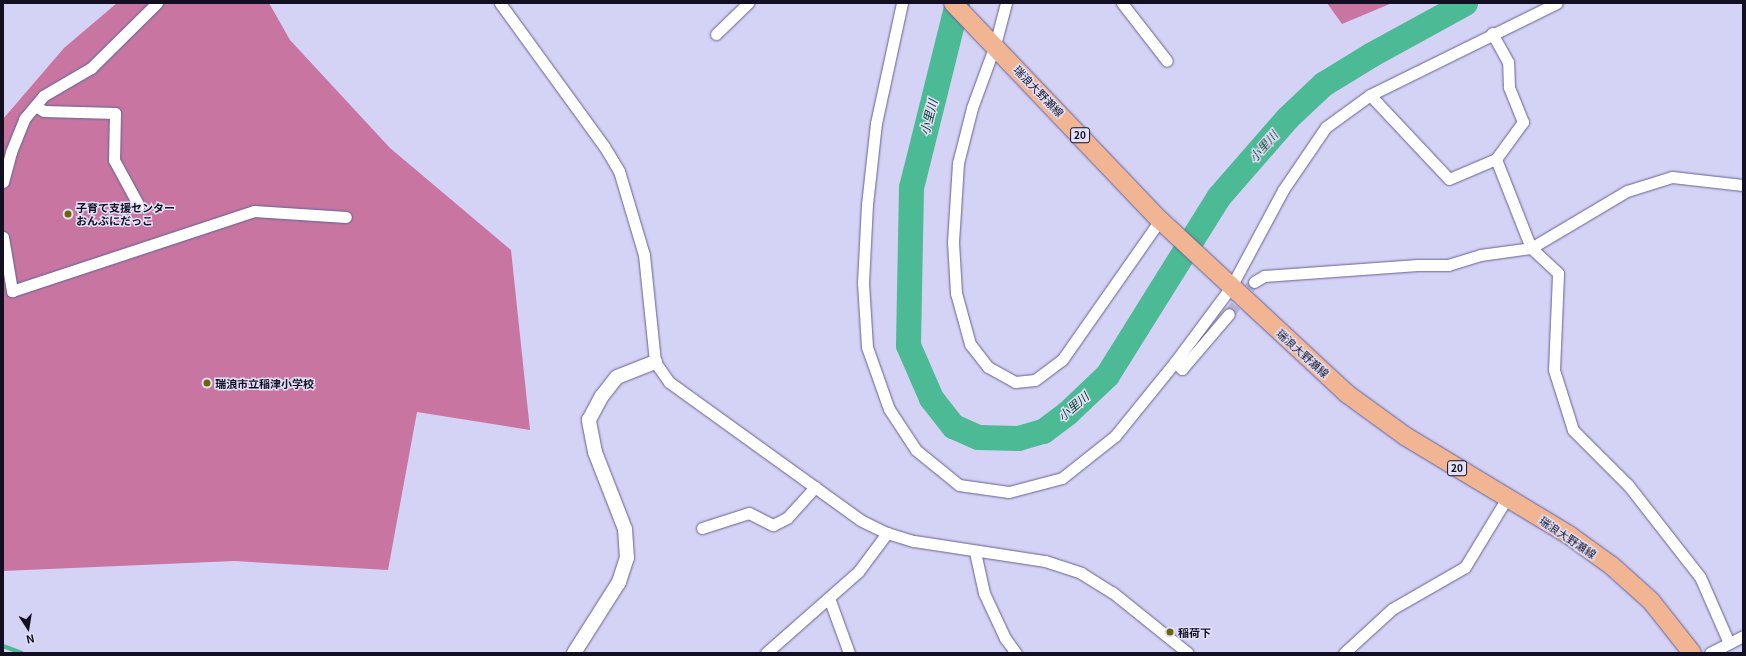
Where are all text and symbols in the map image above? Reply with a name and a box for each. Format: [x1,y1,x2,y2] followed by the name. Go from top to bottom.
[1011,63,1067,119] street label: 瑞浪大野瀬線
[917,98,939,136] water label: 小里川
[1070,127,1090,143] road number: 20
[1246,128,1280,164] water label: 小里川
[76,201,175,227] place label: 子育て支援センター おんぶにだっこ
[63,209,73,219] marker: 子育て支援センター おんぶにだっこ
[1274,326,1332,380] street label: 瑞浪大野瀬線
[215,376,314,390] place label: 瑞浪市立稲津小学校
[202,378,212,388] marker: 瑞浪市立稲津小学校
[1055,389,1091,423] water label: 小里川
[1447,460,1467,476] road number: 20
[1537,513,1599,561] street label: 瑞浪大野瀬線
[8,608,48,648] north arrow
[1178,625,1211,639] place label: 稲荷下
[1165,627,1175,637] marker: 稲荷下
[25,631,36,648] text: N

